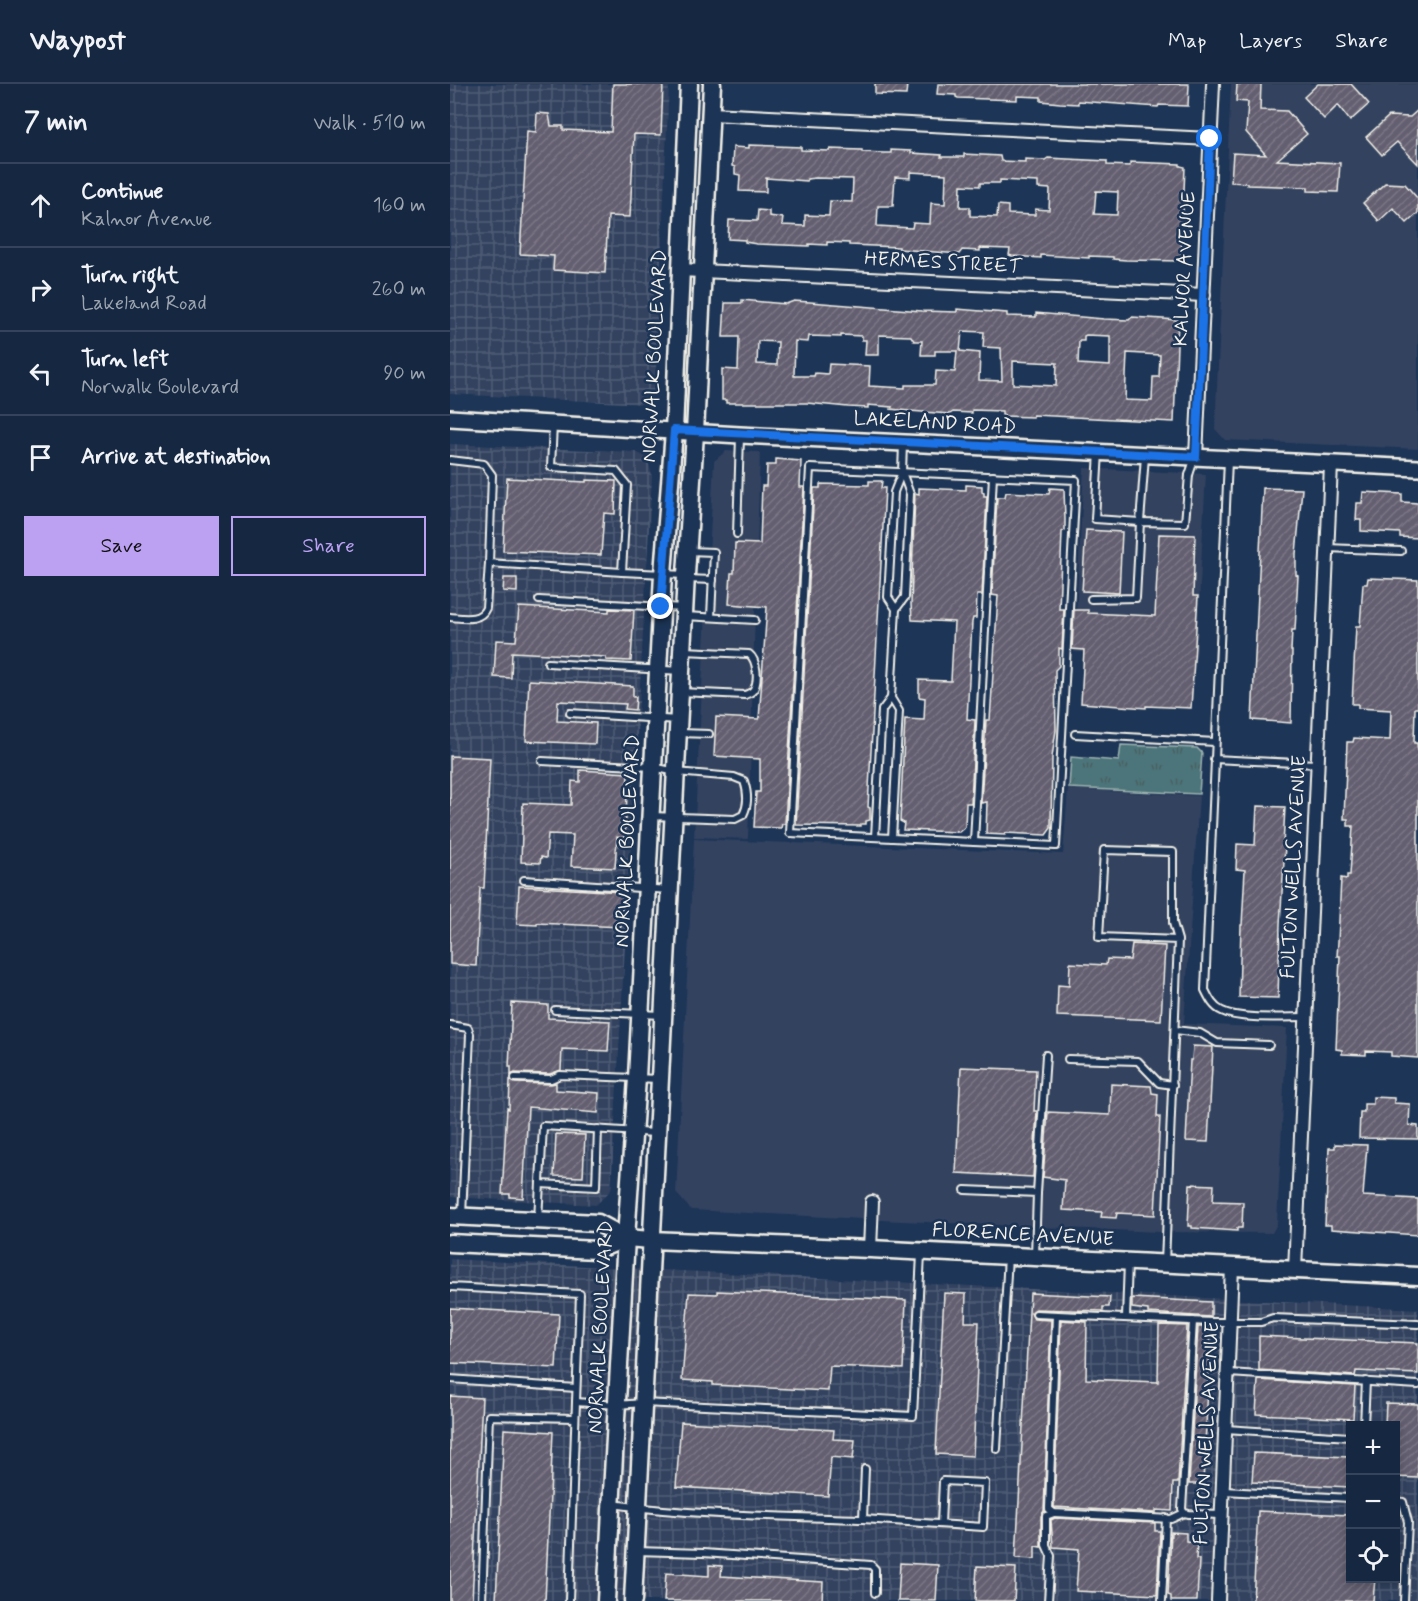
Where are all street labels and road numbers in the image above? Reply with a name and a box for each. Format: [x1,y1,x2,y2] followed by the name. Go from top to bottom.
[1167,191,1203,347] street label: KALNOR AVENUE
[864,245,1024,281] street label: HERMES STREET
[636,249,674,463] street label: NORWALK BOULEVARD
[853,405,1017,441] street label: LAKELAND ROAD
[609,734,647,948] street label: NORWALK BOULEVARD
[1275,755,1313,979] street label: FULTON WELLS AVENUE
[931,1217,1115,1253] street label: FLORENCE AVENUE
[582,1220,620,1434] street label: NORWALK BOULEVARD
[1188,1321,1226,1545] street label: FULTON WELLS AVENUE

